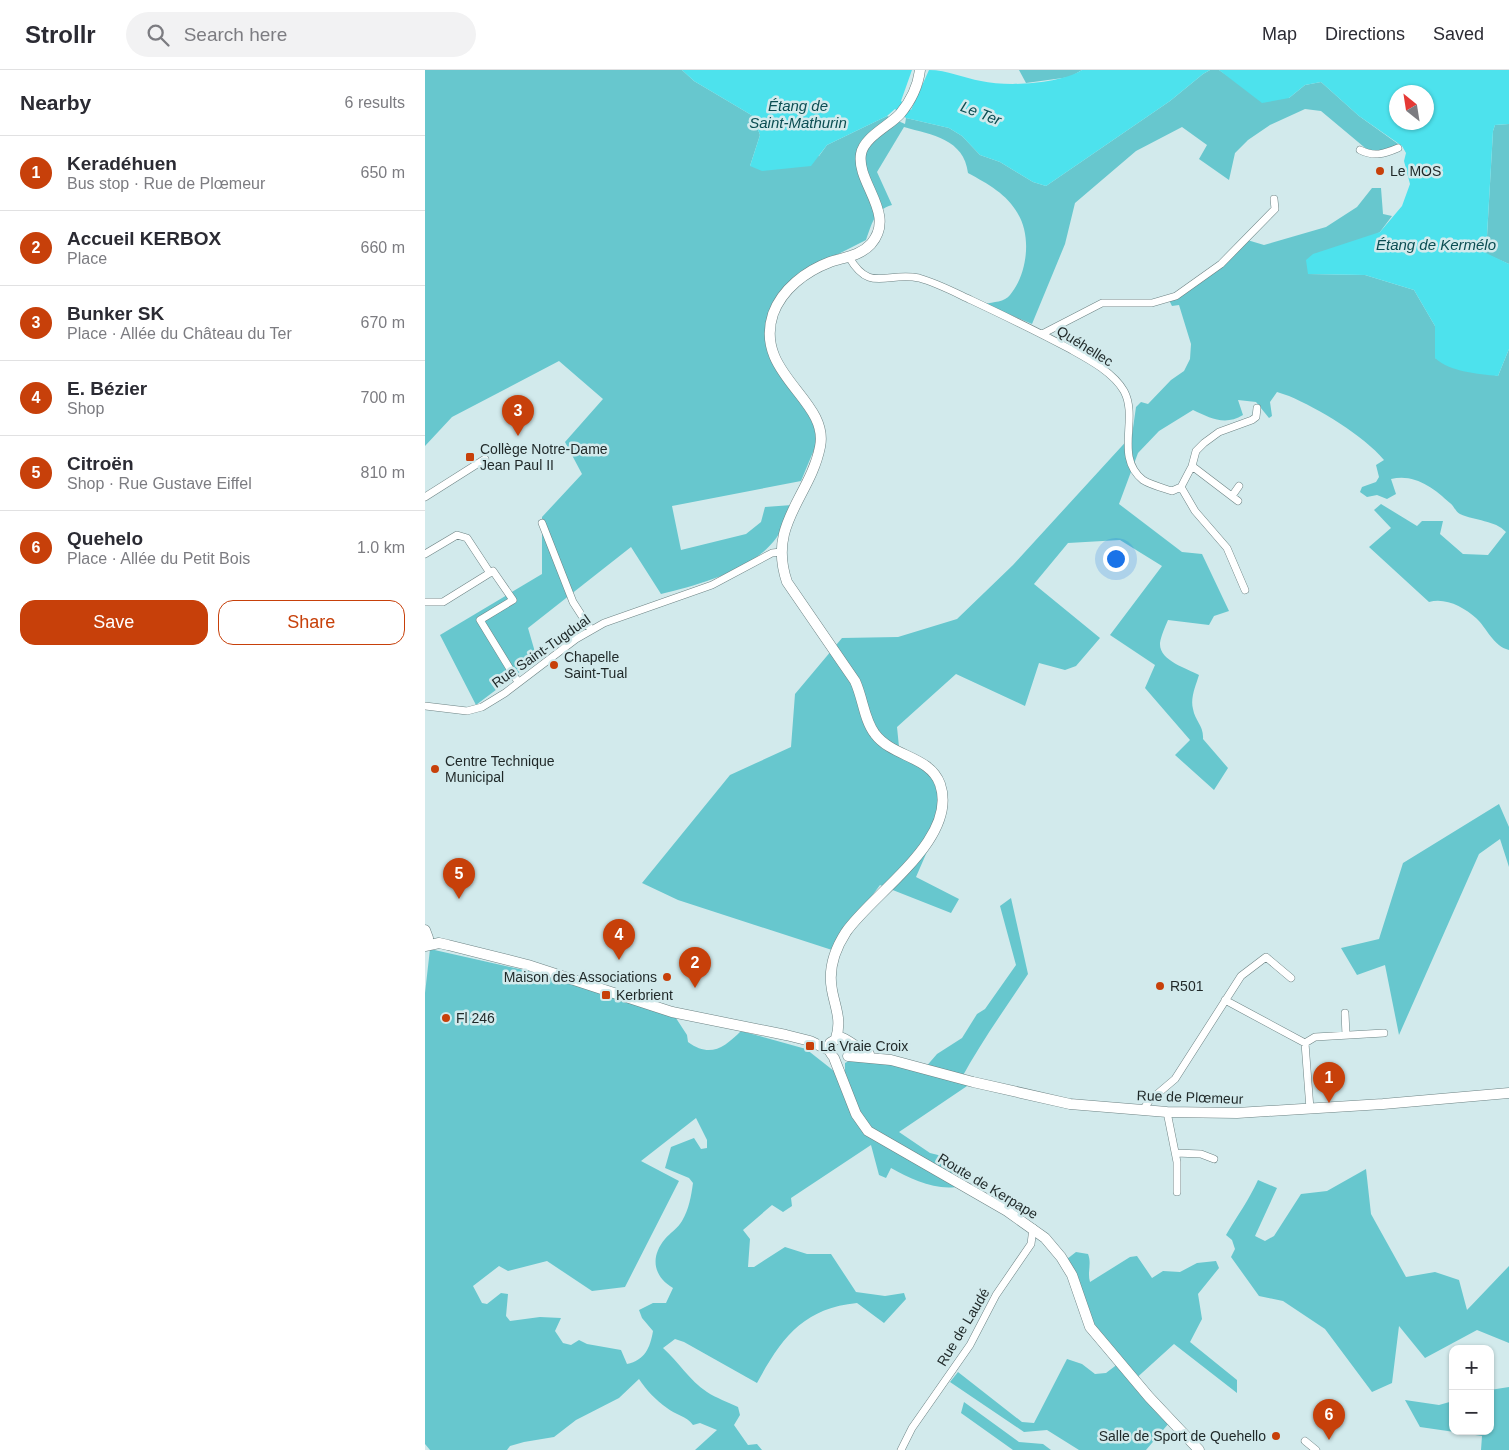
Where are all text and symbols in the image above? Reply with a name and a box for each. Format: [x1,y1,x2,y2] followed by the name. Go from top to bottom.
[126,12,476,57] search box
[25,21,96,48] text: Strollr
[144,21,172,49] icon: search
[184,24,287,45] text: Search here
[1262,24,1297,44] text: Map
[1325,24,1405,44] text: Directions
[1433,24,1484,44] text: Saved
[1389,85,1434,130] north arrow
[20,91,91,114] text: Nearby
[345,94,405,111] text: 6 results
[749,97,847,131] water label: Étang de Saint-Mathurin
[958,98,1005,129] water label: Le Ter
[67,153,177,174] text: Keradéhuen
[1390,163,1441,179] place label: Le MOS
[32,164,40,181] text: 1
[361,164,405,181] text: 650 m
[1374,165,1386,177] marker: Le MOS
[67,175,265,192] text: Bus stop · Rue de Plœmeur
[67,228,221,249] text: Accueil KERBOX
[1376,236,1496,253] water label: Étang de Kermélo
[32,239,40,256] text: 2
[361,239,405,256] text: 660 m
[67,250,107,267] text: Place
[67,303,164,324] text: Bunker SK
[32,314,40,331] text: 3
[361,314,405,331] text: 670 m
[1054,323,1116,369] street label: Quéhellec
[67,325,292,342] text: Place · Allée du Château du Ter
[67,378,147,399] text: E. Bézier
[32,389,40,406] text: 4
[361,389,405,406] text: 700 m
[502,395,534,436] pin: 3
[67,400,104,417] text: Shop
[480,441,608,473] place label: Collège Notre-Dame Jean Paul II
[464,451,476,463] marker: Collège Notre-Dame Jean Paul II
[67,453,134,474] text: Citroën
[32,464,40,481] text: 5
[361,464,405,481] text: 810 m
[67,475,252,492] text: Shop · Rue Gustave Eiffel
[67,528,143,549] text: Quehelo
[32,539,40,556] text: 6
[357,539,405,556] text: 1.0 km
[1103,546,1129,572] your location
[67,550,250,567] text: Place · Allée du Petit Bois
[20,600,208,645] button: Save
[218,600,405,645] button: Share
[489,611,593,691] street label: Rue Saint-Tugdual
[564,649,627,681] place label: Chapelle Saint-Tual
[548,659,560,671] marker: Chapelle Saint-Tual
[445,753,555,785] place label: Centre Technique Municipal
[429,763,441,775] marker: Centre Technique Municipal
[443,858,475,899] pin: 5
[603,919,635,960] pin: 4
[679,947,711,988] pin: 2
[504,969,657,985] place label: Maison des Associations
[661,971,673,983] marker: Maison des Associations
[1170,978,1204,994] place label: R501
[1154,980,1166,992] marker: R501
[616,987,673,1003] place label: Kerbrient
[600,989,612,1001] marker: Kerbrient
[456,1010,495,1026] place label: Fl 246
[440,1012,452,1024] marker: Fl 246
[820,1038,908,1054] place label: La Vraie Croix
[804,1040,816,1052] marker: La Vraie Croix
[1313,1062,1345,1103] pin: 1
[1136,1087,1244,1107] street label: Rue de Plœmeur
[935,1150,1041,1222] street label: Route de Kerpape
[933,1285,993,1369] street label: Rue de Laudé
[1449,1345,1494,1435] map controls
[1449,1345,1494,1390] button: +
[1449,1390,1494,1435] button: −
[1313,1399,1345,1440] pin: 6
[1099,1428,1266,1444] place label: Salle de Sport de Quehello
[1270,1430,1282,1442] marker: Salle de Sport de Quehello

